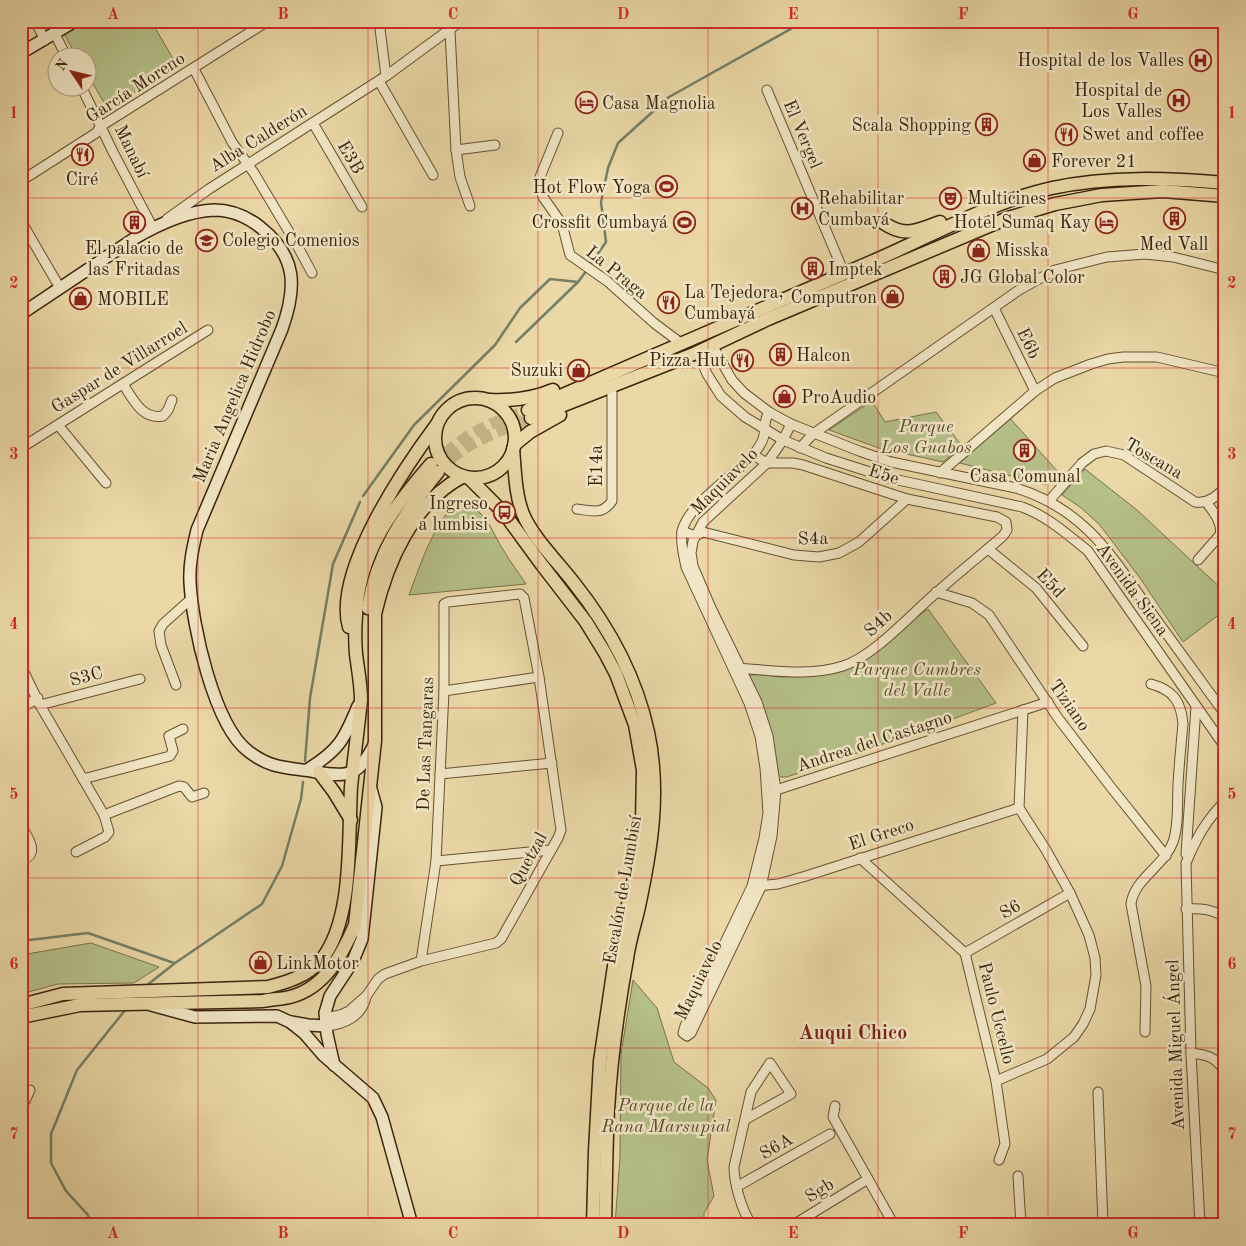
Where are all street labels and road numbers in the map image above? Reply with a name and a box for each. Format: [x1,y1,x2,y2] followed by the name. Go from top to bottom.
[83,49,188,126] street label: García Moreno
[780,97,825,172] street label: El Vergel
[207,102,311,176] street label: Alba Calderón
[111,122,152,181] street label: Manabí
[334,138,367,177] street label: E3B
[582,243,651,303] street label: La Praga
[190,307,280,486] street label: Maria Angelica Hidrobo
[48,319,191,417] street label: Gaspar de Villarroel
[1013,325,1043,362] street label: E6b
[1121,435,1186,483] street label: Toscana
[588,445,606,487] street label: E14a
[688,445,762,519] street label: Maquiavelo
[866,462,901,488] street label: E5e
[798,530,829,548] street label: S4a
[1092,540,1172,640] street label: Avenida Siena
[1033,566,1068,602] street label: E5d
[861,607,896,641] street label: S4b
[68,664,105,690] street label: S3C
[415,676,437,812] street label: De Las Tangaras
[1045,677,1093,735] street label: Tiziano
[794,708,954,776] street label: Andrea del Castagno
[601,814,645,966] street label: Escalón de Lumbisí
[846,816,916,854] street label: El Greco
[507,829,551,889] street label: Quetzal
[997,897,1024,923] street label: S6
[672,938,726,1023] street label: Maquiavelo
[1160,959,1188,1131] street label: Avenida Miguel Ángel
[975,960,1017,1066] street label: Paulo Uccello
[757,1130,797,1164] street label: S6A
[802,1175,837,1206] street label: Sgb

